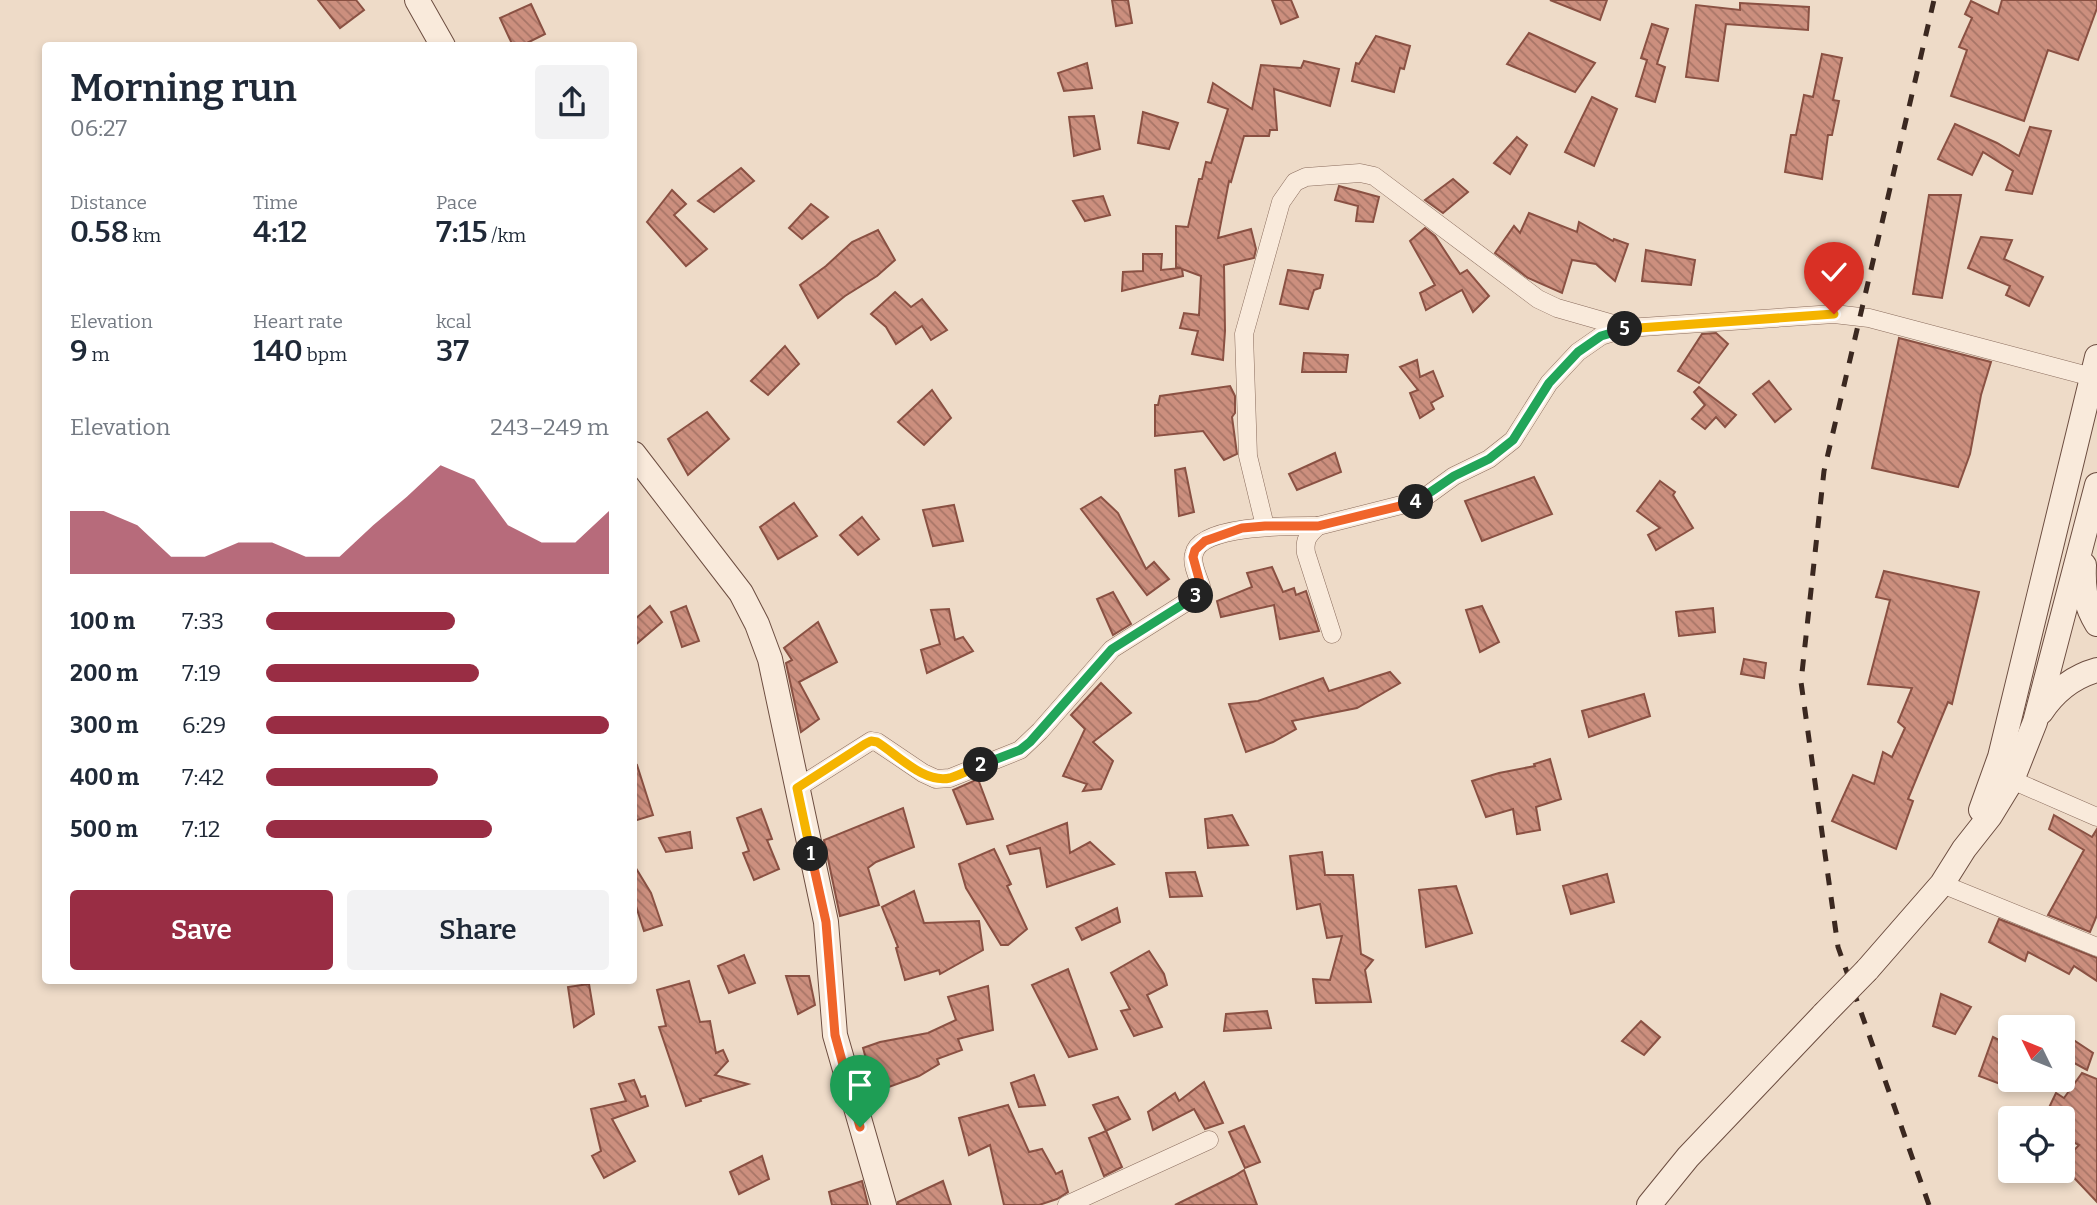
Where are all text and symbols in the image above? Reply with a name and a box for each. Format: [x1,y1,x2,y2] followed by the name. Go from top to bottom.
[70,65,297,111] text: Morning run
[535,65,609,139] button: share
[70,114,127,142] text: 06:27
[70,191,147,214] text: Distance
[253,191,298,214] text: Time
[436,191,477,214] text: Pace
[70,214,129,250] text: 0.58
[253,214,307,250] text: 4:12
[436,214,488,250] text: 7:15
[129,224,161,247] text: km
[488,224,526,247] text: /km
[1804,242,1864,314] pin
[1815,253,1853,291] icon: check
[70,310,153,333] text: Elevation
[253,310,343,333] text: Heart rate
[436,310,471,333] text: kcal
[1608,312,1642,346] pin: 5
[1619,317,1630,340] text: 5
[70,333,88,369] text: 9
[253,333,303,369] text: 140
[436,333,469,369] text: 37
[88,343,110,366] text: m
[303,343,347,366] text: bpm
[70,413,170,441] text: Elevation
[490,413,609,441] text: 243–249 m
[1398,484,1434,520] pin: 4
[1410,490,1421,513] text: 4
[1178,578,1214,614] pin: 3
[1190,584,1201,607] text: 3
[70,607,135,635] text: 100 m
[182,607,224,635] text: 7:33
[70,659,138,687] text: 200 m
[182,659,221,687] text: 7:19
[70,711,139,739] text: 300 m
[182,711,226,739] text: 6:29
[964,748,998,782] pin: 2
[975,753,986,776] text: 2
[70,763,139,791] text: 400 m
[182,763,224,791] text: 7:42
[70,815,138,843] text: 500 m
[182,815,220,843] text: 7:12
[794,836,828,872] pin: 1
[806,842,815,865] text: 1
[70,890,333,970] button: Save
[347,890,609,970] button: Share
[1998,1015,2076,1092] north arrow
[1998,1015,2075,1183] map controls
[830,1055,890,1127] pin
[841,1066,879,1104] icon: arrive
[1998,1106,2075,1183] button: locate

